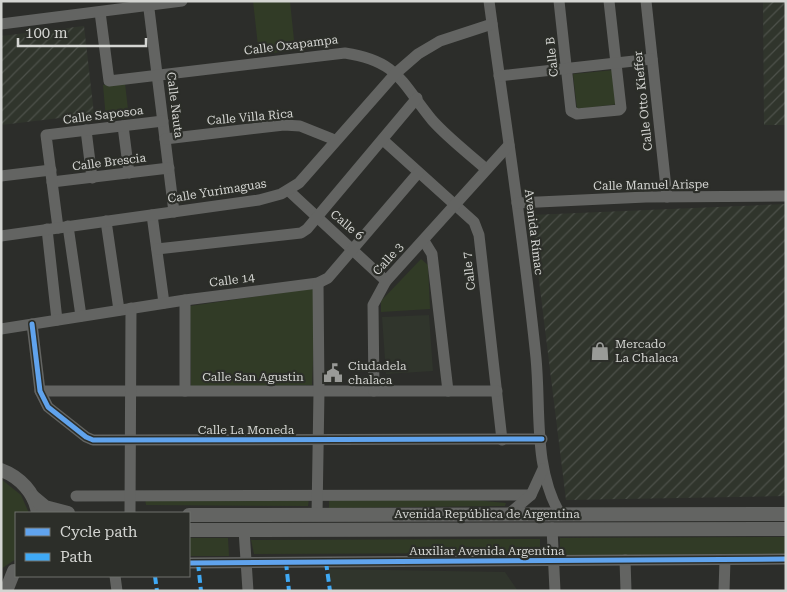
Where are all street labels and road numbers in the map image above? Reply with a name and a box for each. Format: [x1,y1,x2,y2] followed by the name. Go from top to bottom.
[243,32,339,58] street label: Calle Oxapampa
[543,36,561,78] street label: Calle B
[631,50,655,152] street label: Calle Otto Kieffer
[164,71,186,139] street label: Calle Nauta
[62,103,144,127] street label: Calle Saposoa
[206,106,294,128] street label: Calle Villa Rica
[71,150,147,173] street label: Calle Brescia
[167,176,268,206] street label: Calle Yurimaguas
[593,177,709,193] street label: Calle Manuel Arispe
[522,188,546,276] street label: Avenida Rímac
[328,207,367,243] street label: Calle 6
[370,240,406,278] street label: Calle 3
[460,251,478,291] street label: Calle 7
[209,270,256,290] street label: Calle 14
[202,370,304,384] street label: Calle San Agustin
[198,423,295,437] street label: Calle La Moneda
[394,507,580,521] street label: Avenida República de Argentina
[409,544,565,558] street label: Auxiliar Avenida Argentina

